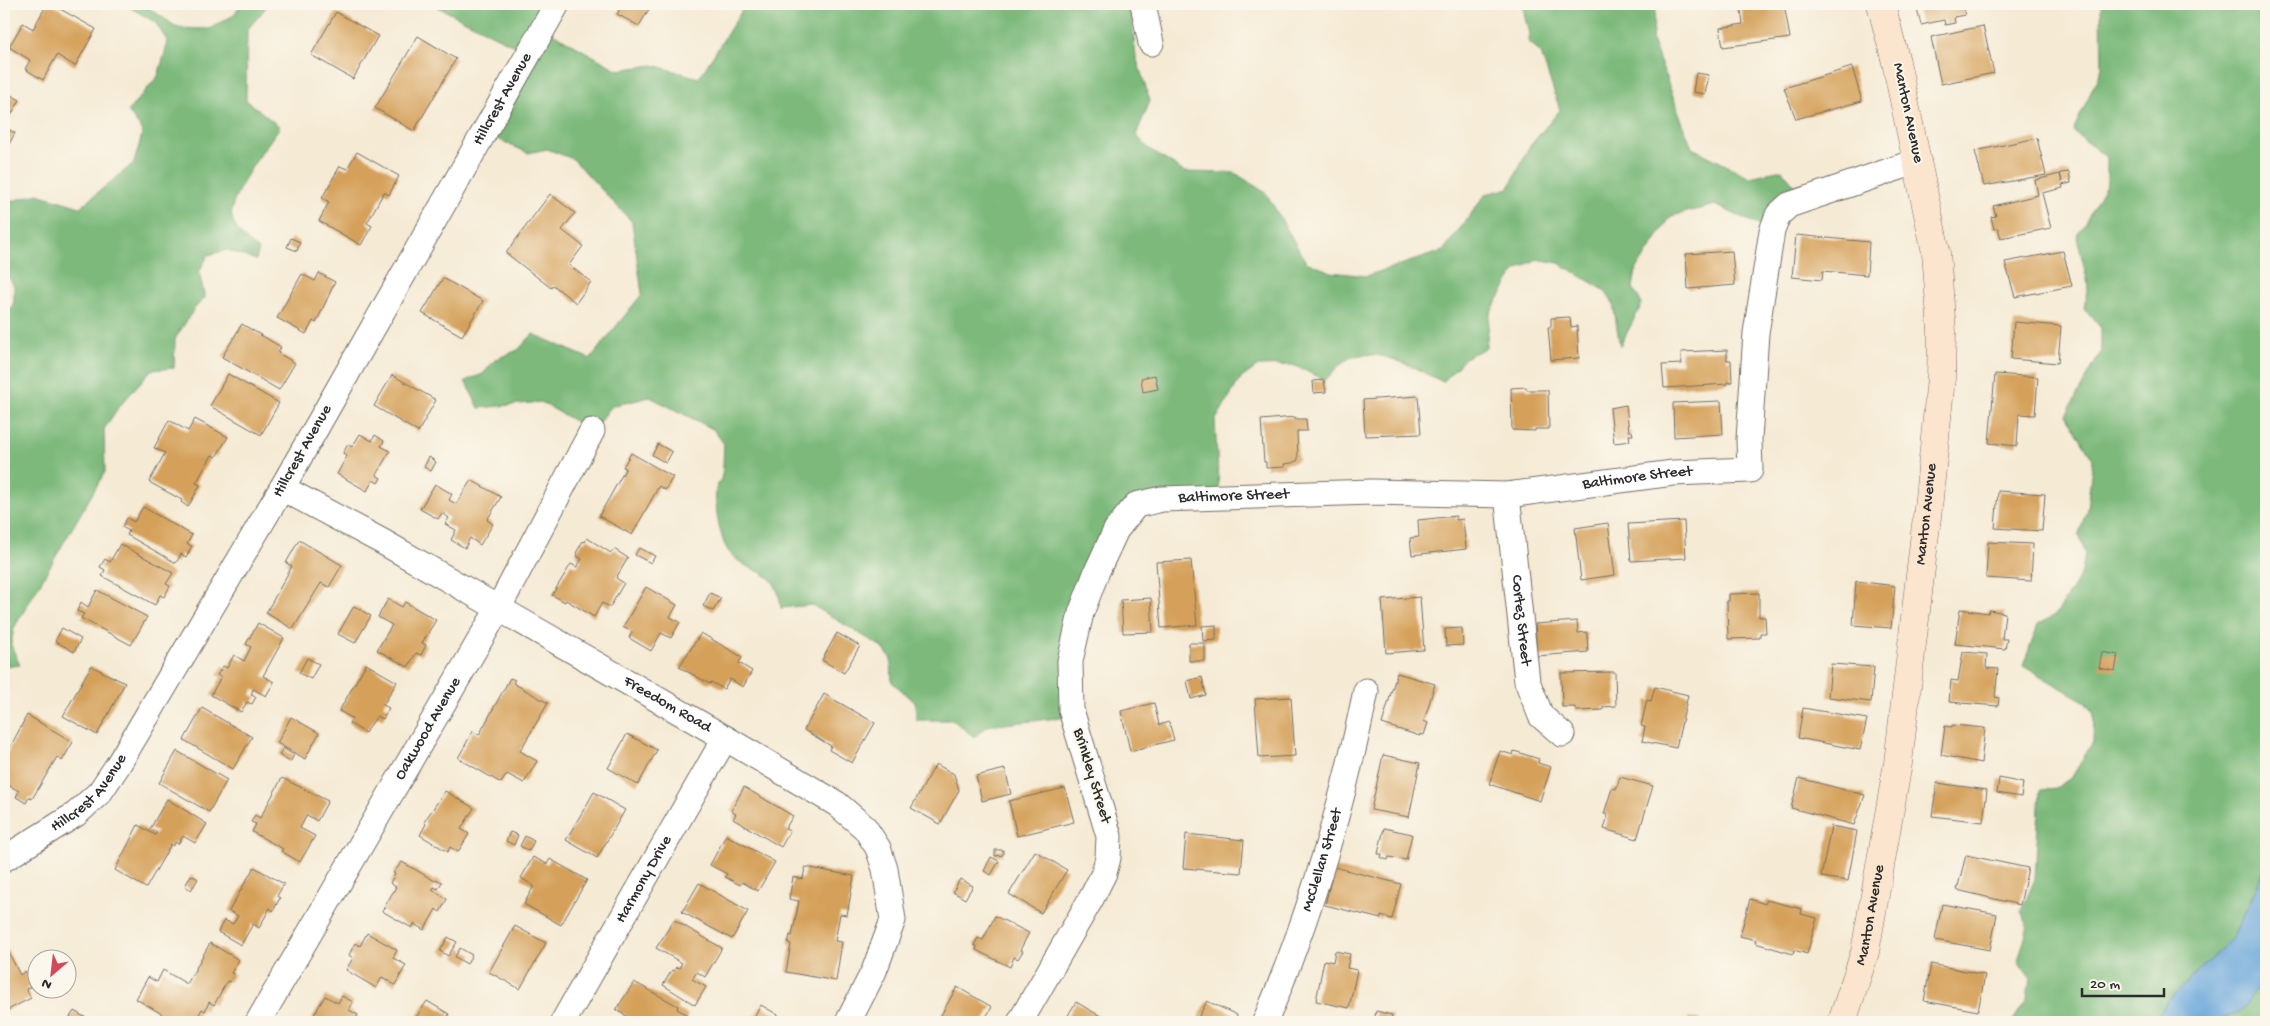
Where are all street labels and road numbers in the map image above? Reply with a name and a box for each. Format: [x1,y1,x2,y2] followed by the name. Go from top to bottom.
[469,49,537,149] street label: Hillcrest Avenue
[1887,61,1927,166] street label: Manton Avenue
[269,401,337,501] street label: Hillcrest Avenue
[1912,462,1942,566] street label: Manton Avenue
[1580,463,1694,495] street label: Baltimore Street
[1177,485,1291,508] street label: Baltimore Street
[1506,574,1535,668] street label: Cortez Street
[619,672,716,738] street label: Freedom Road
[391,673,466,784] street label: Oakwood Avenue
[1067,725,1115,827] street label: Brinkley Street
[48,750,132,837] street label: Hillcrest Avenue
[1298,805,1348,914] street label: McClellan Street
[612,832,677,927] street label: Harmony Drive
[1852,863,1890,968] street label: Manton Avenue

